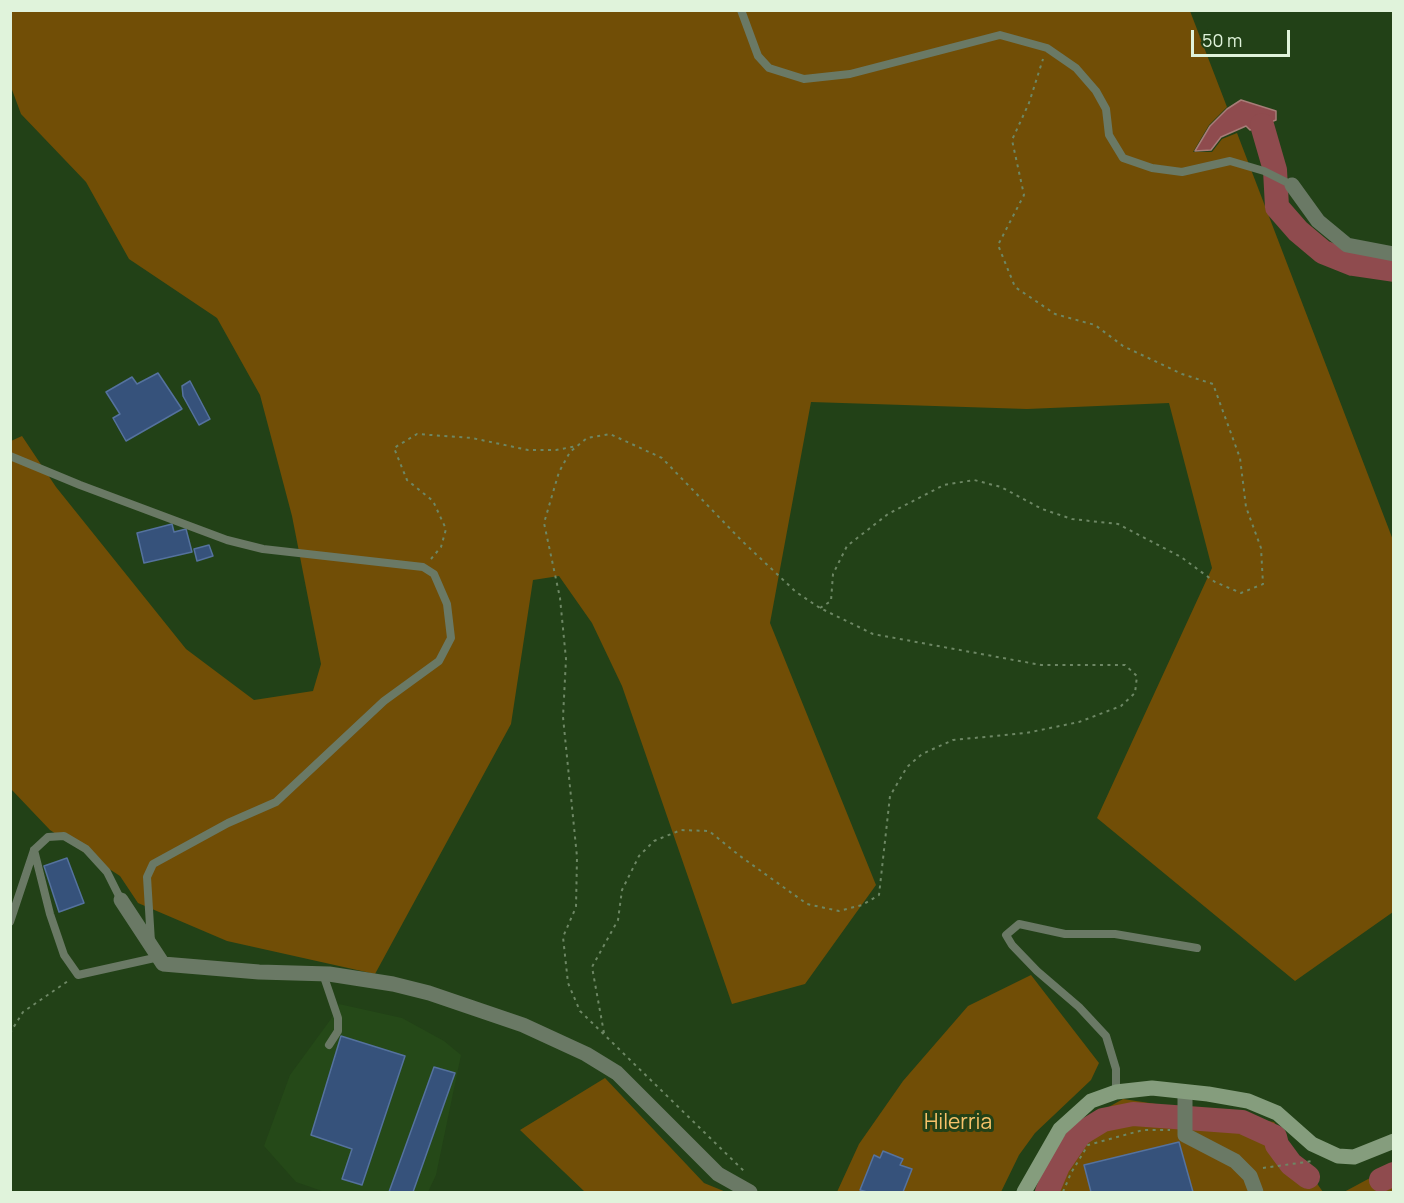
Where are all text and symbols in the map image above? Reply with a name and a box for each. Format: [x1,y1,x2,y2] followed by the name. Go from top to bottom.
[1194,18,1293,56] scale bar
[1202,28,1242,52] text: 50 m
[924,1110,992,1136] park label: Hilerria

